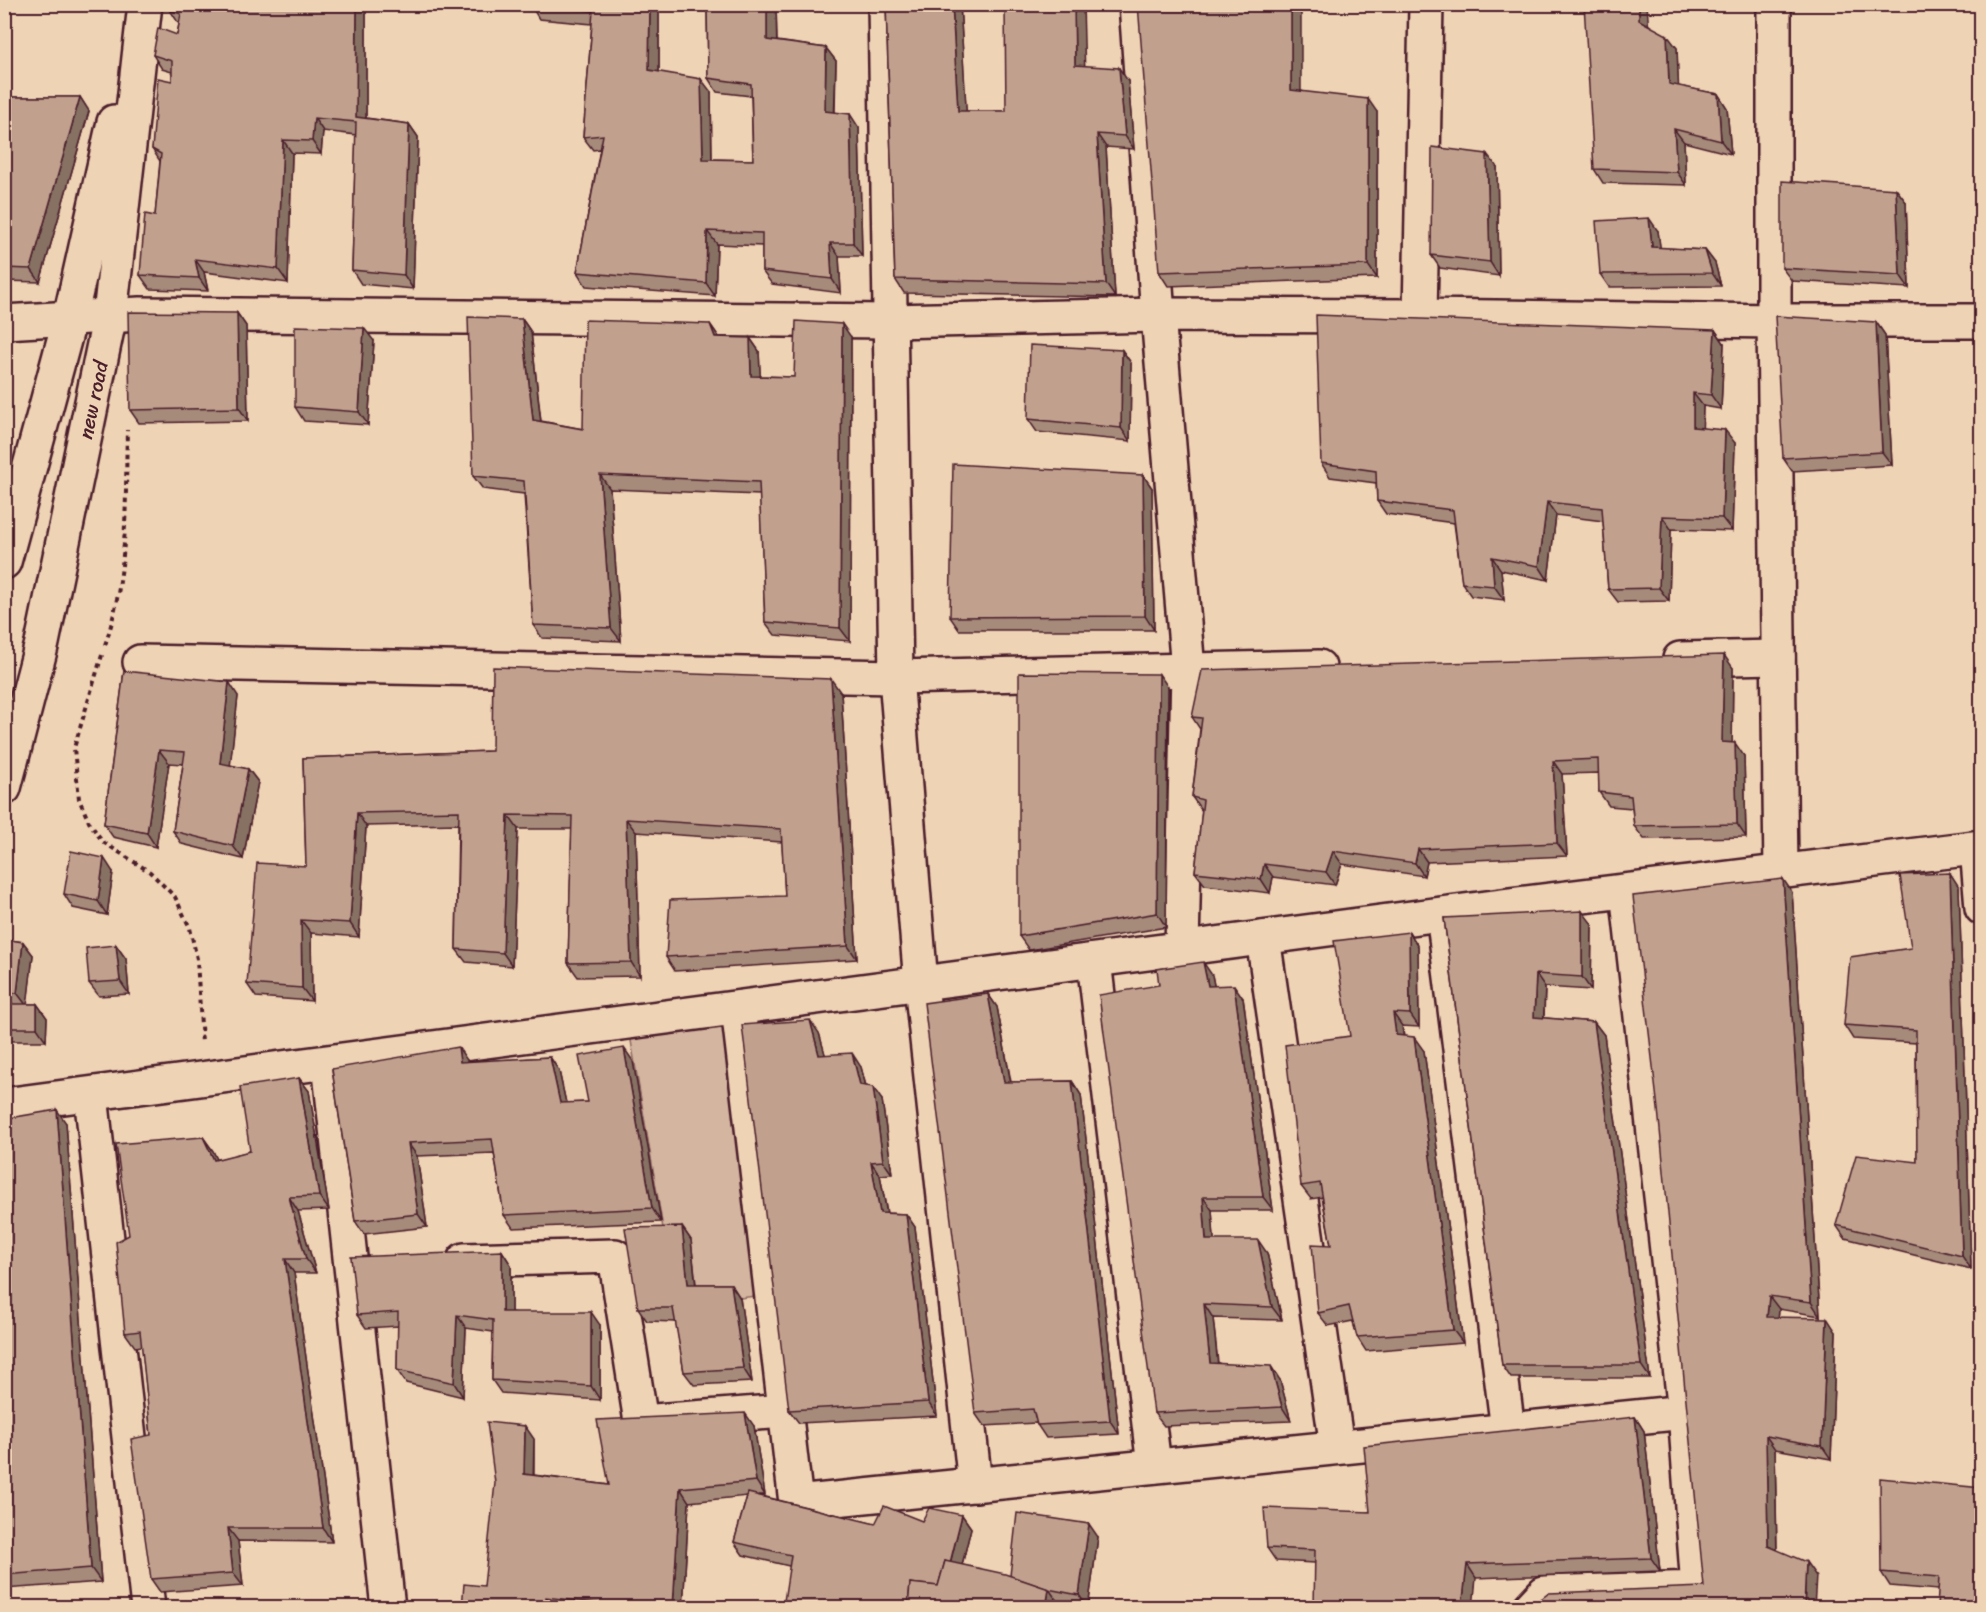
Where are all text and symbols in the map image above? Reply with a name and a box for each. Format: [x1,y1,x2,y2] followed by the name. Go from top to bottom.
[68,356,119,442] street label: new road

